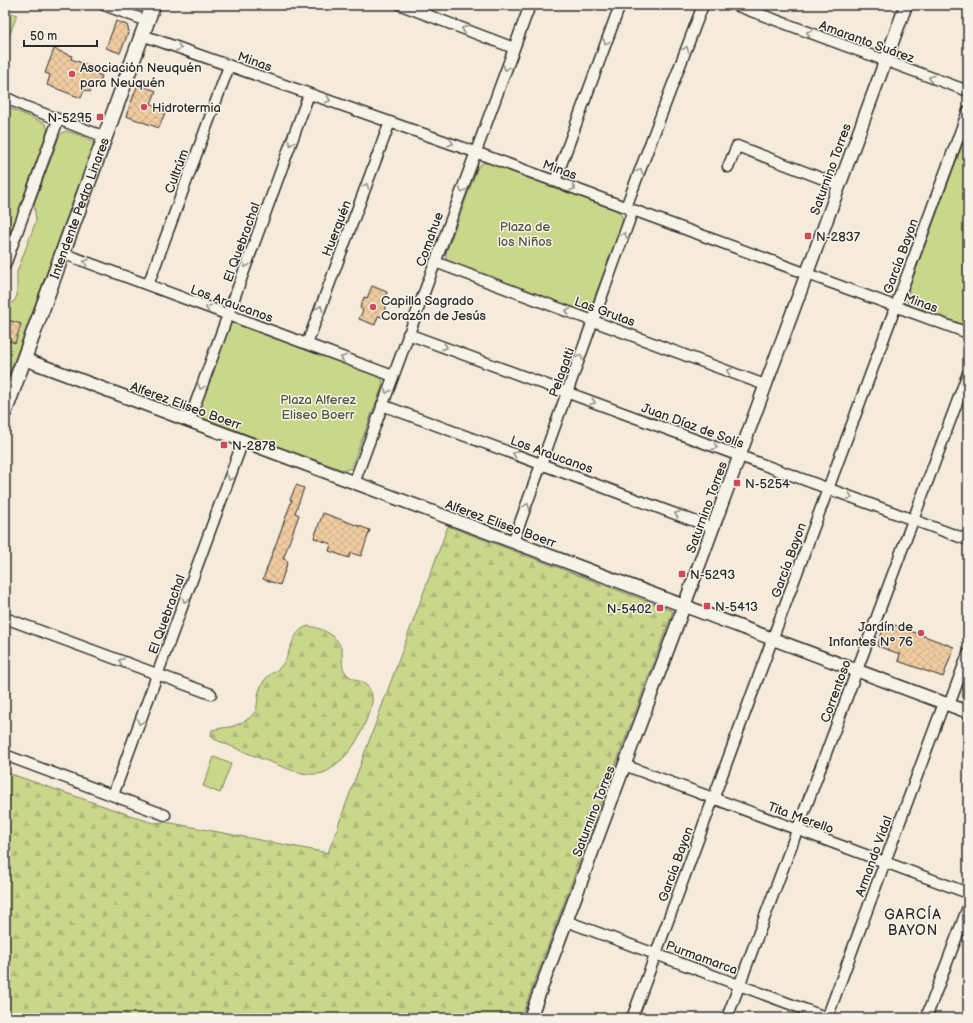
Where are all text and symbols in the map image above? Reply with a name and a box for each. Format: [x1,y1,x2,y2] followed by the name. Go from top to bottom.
[817,17,917,67] street label: Amaranto Suárez
[24,22,97,48] scale bar
[461,26,468,34] one-way arrow
[30,29,57,44] text: 50 m
[806,29,813,37] one-way arrow
[603,38,611,45] one-way arrow
[175,43,182,51] one-way arrow
[681,46,689,53] one-way arrow
[235,49,275,75] street label: Minas
[80,60,202,91] place label: Asociación Neuquén para Neuquén
[503,64,511,71] one-way arrow
[67,69,77,79] marker: Asociación Neuquén para Neuquén
[928,74,935,83] one-way arrow
[324,95,331,104] one-way arrow
[152,100,221,116] place label: Hidrotermia
[139,102,149,112] marker: Hidrotermia
[47,110,92,126] place label: N-5295
[95,112,105,122] marker: N-5295
[807,121,855,217] street label: Saturnino Torres
[47,135,113,281] street label: Intendente Pedro Linares
[447,139,454,147] one-way arrow
[287,140,296,147] one-way arrow
[162,147,192,196] street label: Cultrúm
[540,156,580,184] street label: Minas
[635,168,643,175] one-way arrow
[361,182,369,189] one-way arrow
[569,183,576,191] one-way arrow
[458,186,466,193] one-way arrow
[319,198,355,259] street label: Huerquén
[220,200,264,284] street label: El Quebrachal
[413,210,447,269] street label: Comahue
[880,217,922,296] street label: García Bayon
[498,219,553,250] park label: Plaza de los Niños
[816,229,861,245] place label: N-2837
[619,231,627,238] one-way arrow
[803,231,813,241] marker: N-2837
[83,259,90,267] one-way arrow
[243,262,251,269] one-way arrow
[188,282,276,326] street label: Los Araucanos
[901,289,941,317] street label: Minas
[381,293,487,324] place label: Capilla Sagrado Corazón de Jesús
[572,294,638,331] street label: Las Grutas
[368,302,378,312] marker: Capilla Sagrado Corazón de Jesús
[205,304,212,312] one-way arrow
[316,304,324,311] one-way arrow
[564,308,571,316] one-way arrow
[441,343,448,351] one-way arrow
[546,345,578,399] street label: Pelagatti
[340,354,347,362] one-way arrow
[575,354,584,361] one-way arrow
[725,368,732,376] one-way arrow
[128,378,244,434] street label: Alferez Eliseo Boerr
[198,384,206,391] one-way arrow
[384,387,392,394] one-way arrow
[280,392,357,423] park label: Plaza Alferez Eliseo Boerr
[590,397,597,406] one-way arrow
[639,400,747,452] street label: Juan Díaz de Solís
[508,433,596,477] street label: Los Araucanos
[232,438,276,454] place label: N-2878
[219,440,229,450] marker: N-2878
[712,442,719,451] one-way arrow
[512,451,519,459] one-way arrow
[683,459,731,555] street label: Saturnino Torres
[226,474,234,481] one-way arrow
[745,476,790,492] place label: N-5254
[732,478,742,488] marker: N-5254
[847,492,854,500] one-way arrow
[443,496,559,552] street label: Alferez Eliseo Boerr
[522,502,530,509] one-way arrow
[673,511,680,519] one-way arrow
[768,521,810,600] street label: García Bayon
[690,567,735,583] place label: N-5293
[677,569,687,579] marker: N-5293
[145,572,189,656] street label: El Quebrachal
[181,596,189,603] one-way arrow
[715,599,758,615] place label: N-5413
[607,601,652,617] place label: N-5402
[702,601,712,611] marker: N-5413
[655,603,665,613] marker: N-5402
[829,619,913,650] place label: Jardín de Infantes N° 76
[916,628,926,638] marker: Jardín de Infantes N° 76
[117,657,124,666] one-way arrow
[817,658,855,725] street label: Correntoso
[136,718,144,725] one-way arrow
[569,763,619,859] street label: Saturnino Torres
[766,799,836,837] street label: Tita Merello
[852,814,896,899] street label: Armando Vidal
[655,825,697,904] street label: García Bayon
[884,905,942,939] district label: GARCÍA BAYON
[664,938,740,978] street label: Purmamarca

